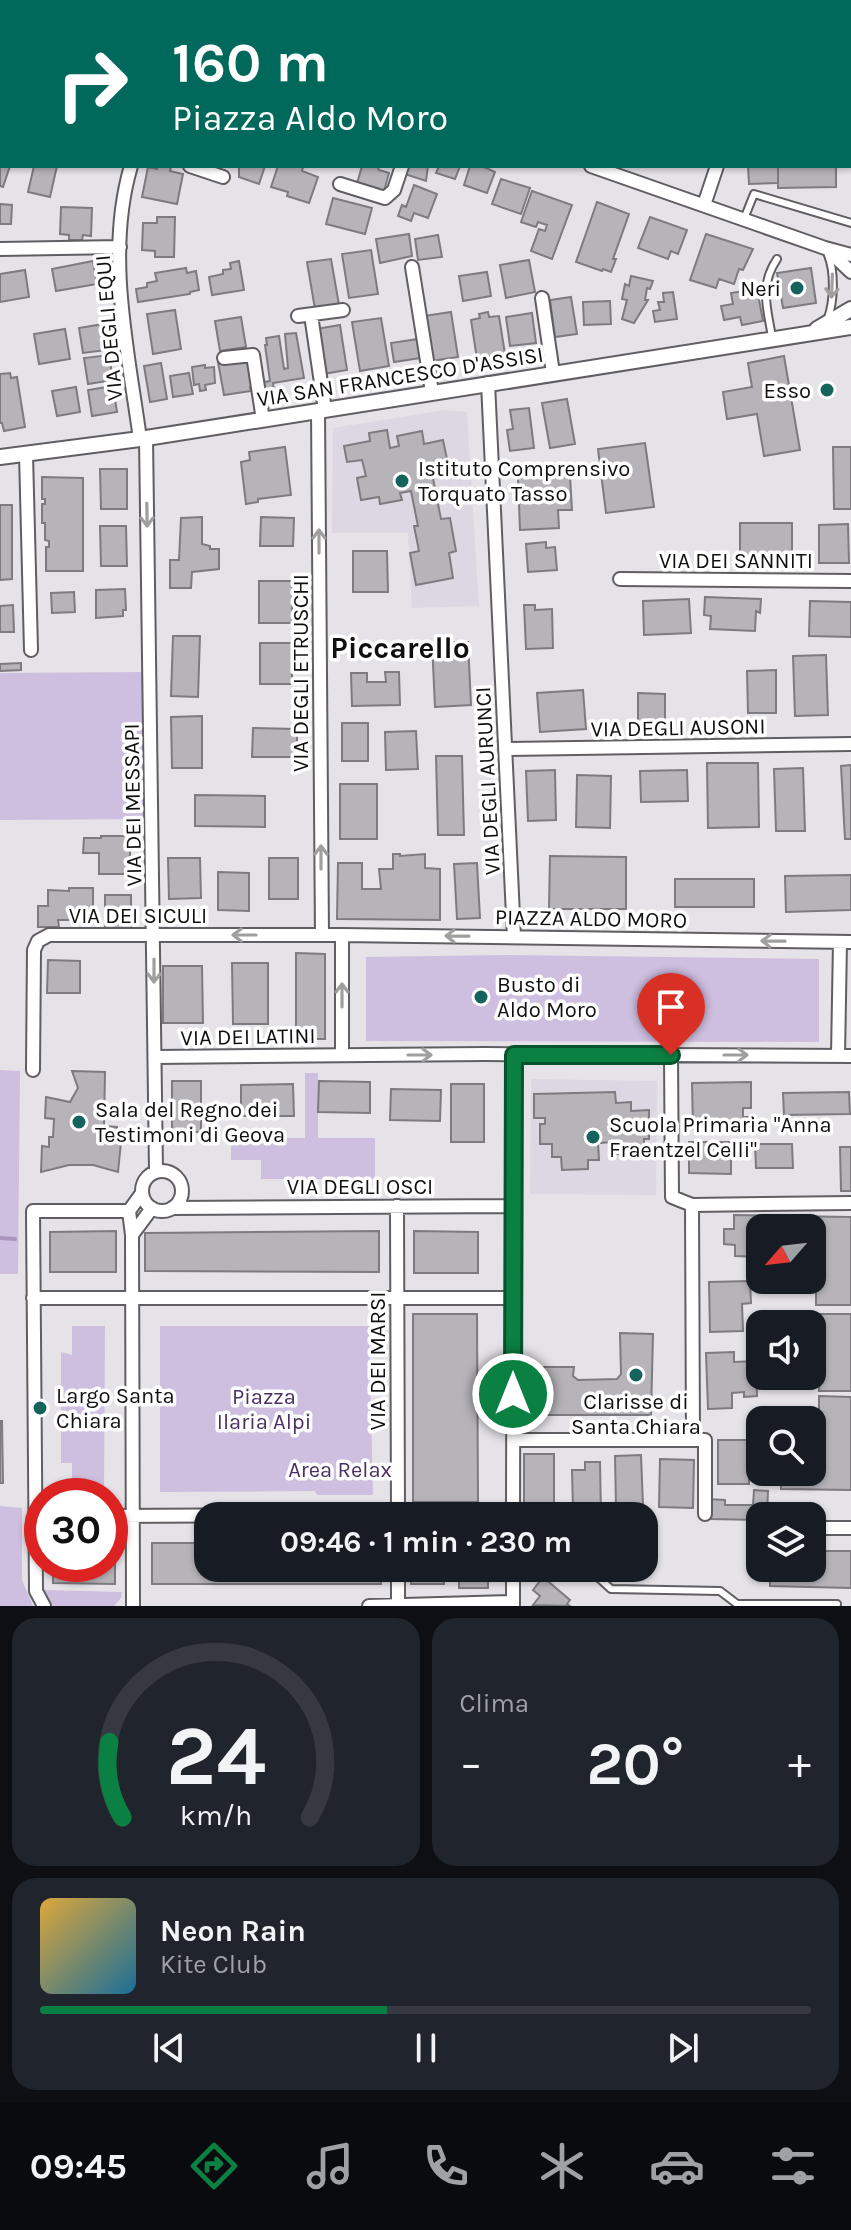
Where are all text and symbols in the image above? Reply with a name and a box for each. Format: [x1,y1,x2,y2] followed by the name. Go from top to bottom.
[172,30,329,95] text: 160 m
[40,32,144,136] icon: right
[172,97,448,139] text: Piazza Aldo Moro
[90,254,128,402] street label: VIA DEGLI EQUI
[824,272,839,299] one-way arrow
[740,276,781,302] place label: Neri
[788,279,806,297] marker: Neri
[255,341,545,412] street label: VIA SAN FRANCESCO D'ASSISI
[763,378,811,404] place label: Esso
[818,381,836,399] marker: Esso
[418,456,630,507] place label: Istituto Comprensivo Torquato Tasso
[393,472,411,490] marker: Istituto Comprensivo Torquato Tasso
[140,501,155,528] one-way arrow
[311,528,327,555] one-way arrow
[659,548,813,574] street label: VIA DEI SANNITI
[288,574,314,772] street label: VIA DEGLI ETRUSCHI
[330,630,470,666] district label: Piccarello
[470,686,506,876] street label: VIA DEGLI AURUNCI
[590,713,766,743] street label: VIA DEGLI AUSONI
[119,723,147,887] street label: VIA DEI MESSAPI
[314,844,329,871] one-way arrow
[69,903,207,929] street label: VIA DEI SICULI
[495,904,687,934] street label: PIAZZA ALDO MORO
[231,927,258,943] one-way arrow
[444,929,471,944] one-way arrow
[760,933,787,949] one-way arrow
[146,957,162,984] one-way arrow
[497,972,597,1023] place label: Busto di Aldo Moro
[637,973,705,1055] pin
[334,982,350,1009] one-way arrow
[649,985,693,1029] icon: arrive
[472,988,490,1006] marker: Busto di Aldo Moro
[180,1023,316,1051] street label: VIA DEI LATINI
[406,1047,433,1063] one-way arrow
[722,1047,749,1063] one-way arrow
[95,1097,285,1148] place label: Sala del Regno dei Testimoni di Geova
[609,1112,832,1163] place label: Scuola Primaria "Anna Fraentzel Celli"
[70,1113,88,1131] marker: Sala del Regno dei Testimoni di Geova
[584,1128,602,1146] marker: Scuola Primaria "Anna Fraentzel Celli"
[287,1174,433,1200] street label: VIA DEGLI OSCI
[746,1214,826,1294] north arrow
[746,1214,826,1582] map controls
[365,1292,391,1430] street label: VIA DEI MARSI
[746,1310,826,1390] button: sound
[471,1352,555,1436] position arrow
[627,1366,645,1384] marker: Clarisse di Santa Chiara
[56,1383,175,1434] place label: Largo Santa Chiara
[217,1384,311,1435] park label: Piazza Ilaria Alpi
[571,1389,701,1440] place label: Clarisse di Santa Chiara
[31,1399,49,1417] marker: Largo Santa Chiara
[746,1406,826,1486] button: search
[288,1457,392,1483] park label: Area Relax
[24,1478,128,1582] speed limit sign: 30
[746,1502,826,1582] button: layers
[280,1524,572,1560] text: 09:46 · 1 min · 230 m
[460,1688,529,1719] text: Clima
[166,1708,266,1805] text: 24
[586,1729,684,1799] text: 20°
[460,1738,483,1789] text: −
[788,1738,811,1789] text: +
[180,1799,252,1832] text: km/h
[160,1913,306,1949] text: Neon Rain
[160,1949,267,1980] text: Kite Club
[147,2026,191,2070] icon: previous
[404,2026,448,2070] icon: pause
[661,2026,705,2070] icon: next
[186,2138,242,2194] icon: directions
[302,2138,358,2194] icon: music
[418,2138,474,2194] icon: phone
[534,2138,590,2194] icon: climate
[649,2138,705,2194] icon: car
[765,2138,821,2194] icon: filters
[30,2145,127,2187] text: 09:45

